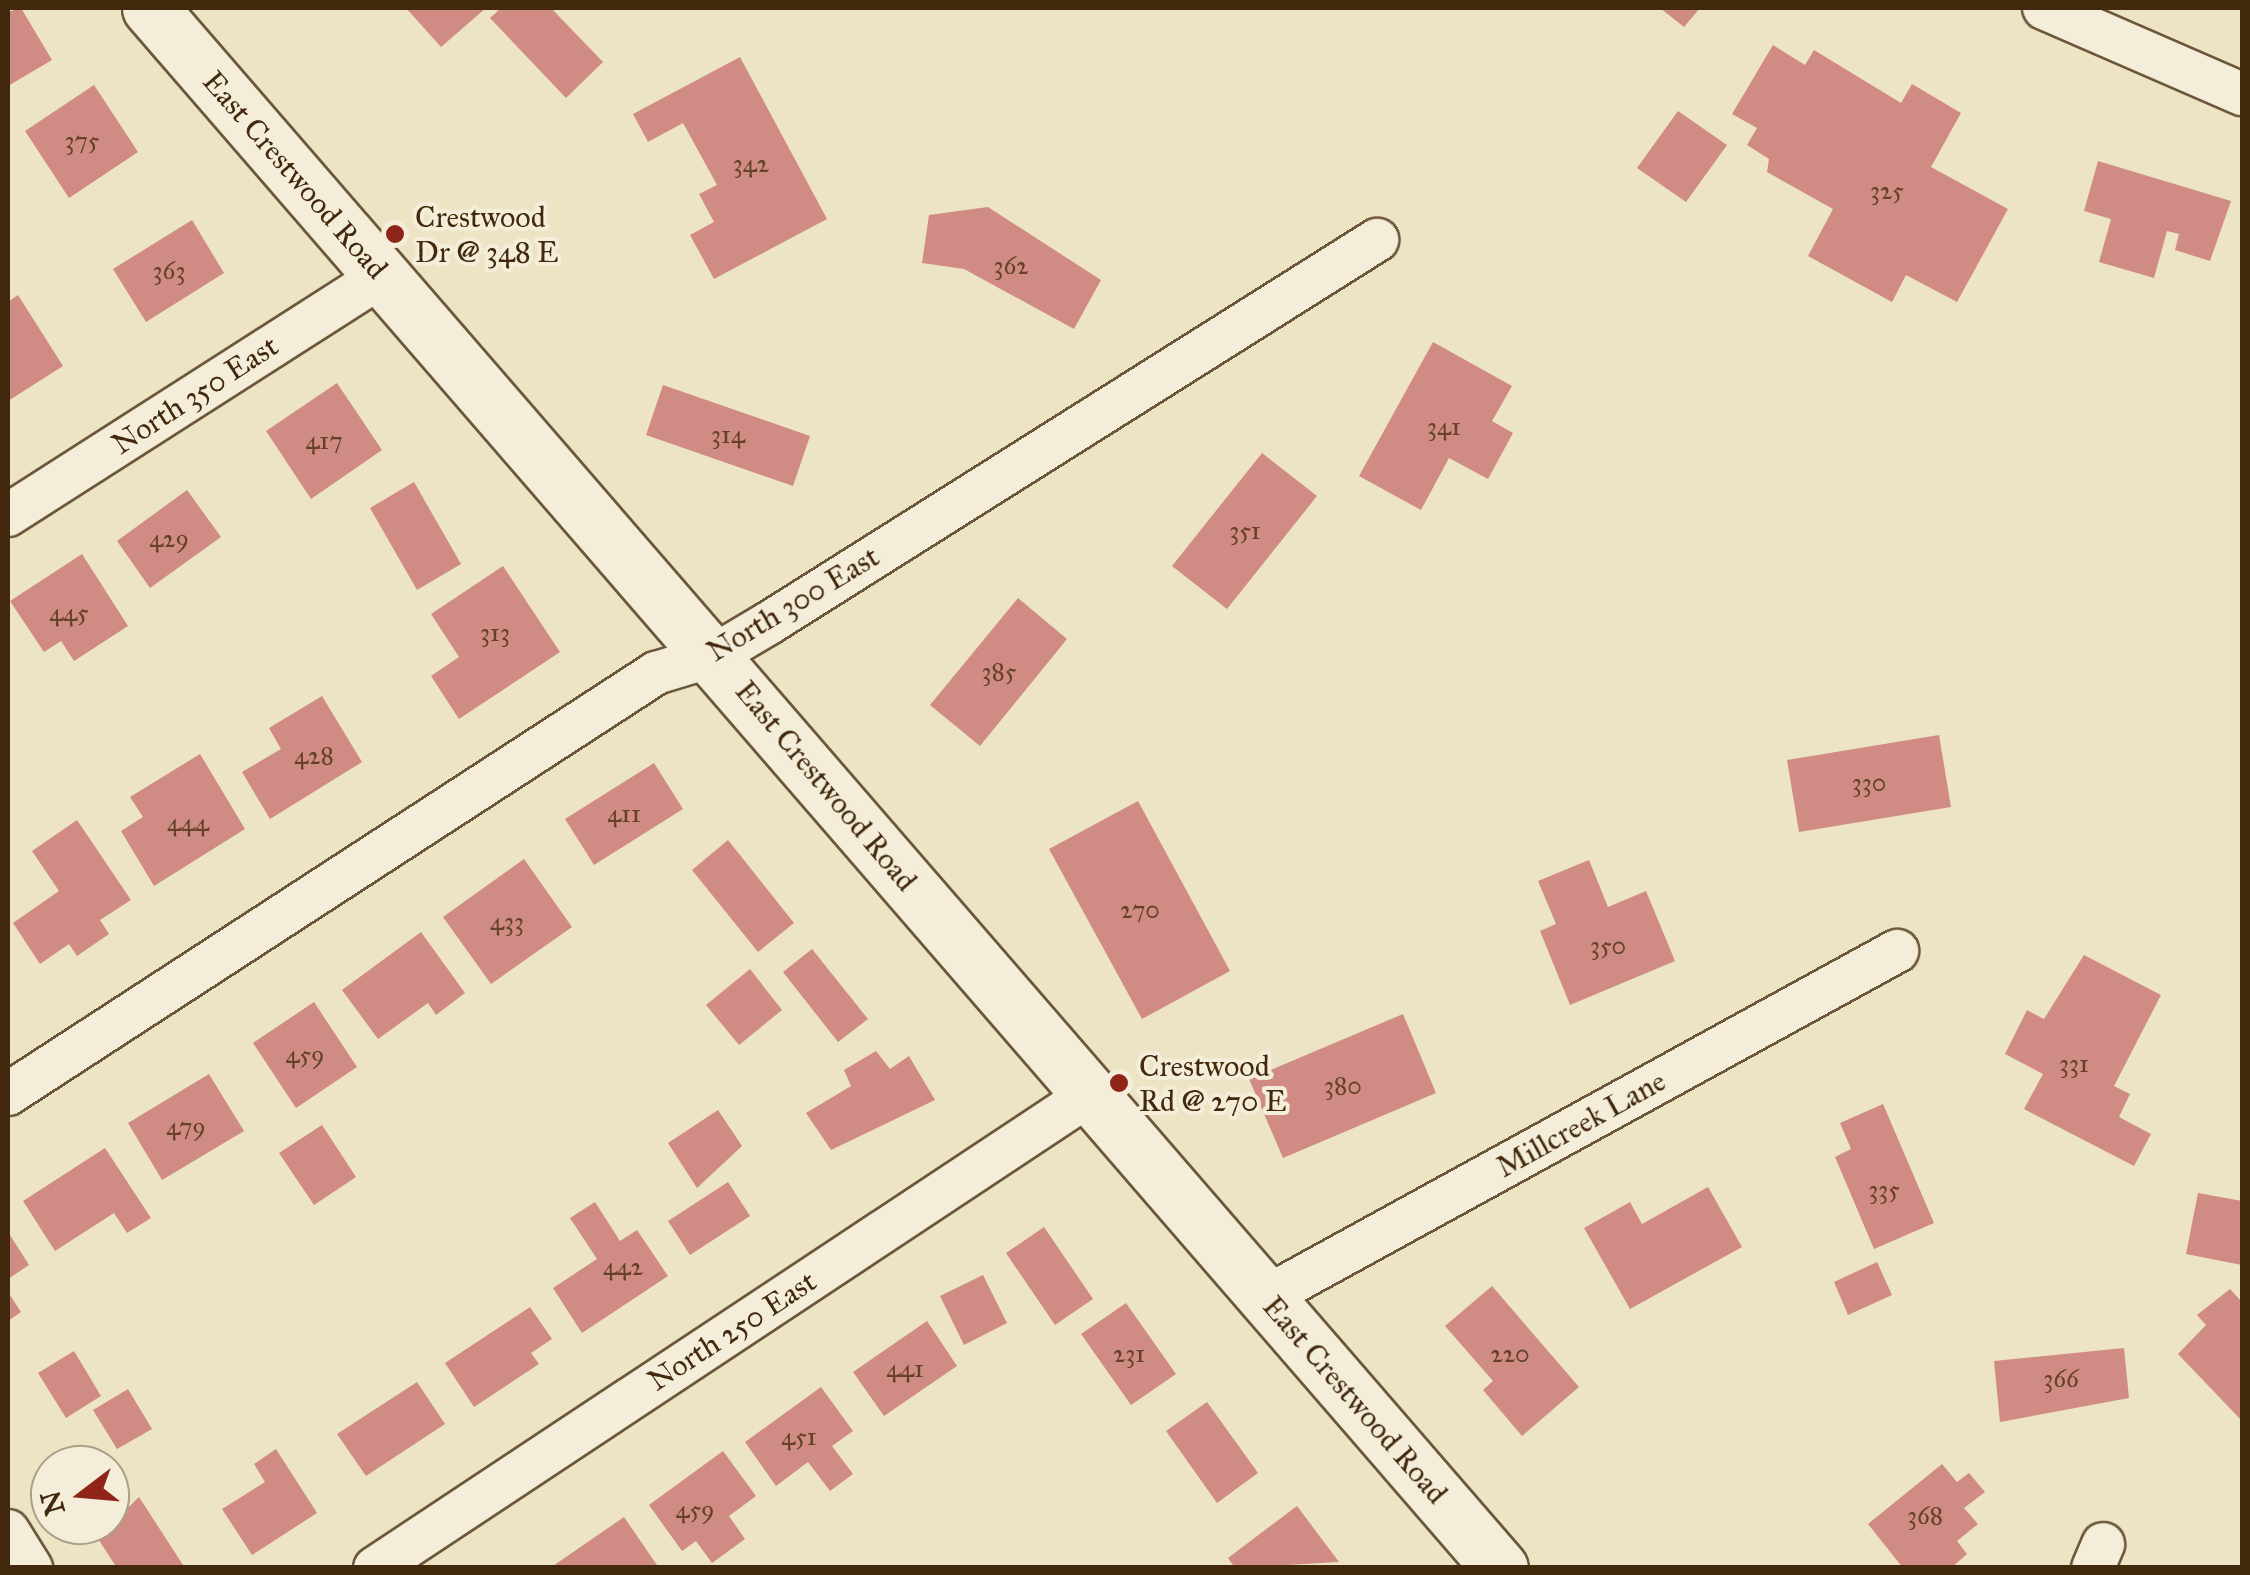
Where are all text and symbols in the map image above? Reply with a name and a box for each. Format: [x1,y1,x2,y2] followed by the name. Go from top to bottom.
[195,64,395,286] street label: East Crestwood Road
[65,126,99,156] house number: 375
[733,149,769,179] house number: 342
[1870,176,1904,206] house number: 325
[415,199,559,270] place label: Crestwood Dr @ 348 E
[384,223,406,245] marker: Crestwood Dr @ 348 E
[993,251,1029,281] house number: 362
[153,256,185,286] house number: 363
[105,328,285,462] street label: North 350 East
[1427,412,1461,442] house number: 341
[711,420,745,450] house number: 314
[305,426,343,456] house number: 417
[1229,516,1261,546] house number: 351
[149,524,189,554] house number: 429
[700,539,886,669] street label: North 300 East
[49,598,89,628] house number: 445
[480,618,510,648] house number: 313
[982,657,1016,687] house number: 385
[728,674,924,898] street label: East Crestwood Road
[294,741,334,771] house number: 428
[1852,768,1886,798] house number: 330
[607,799,641,829] house number: 411
[167,808,209,838] house number: 444
[1120,895,1160,925] house number: 270
[490,907,524,937] house number: 433
[1590,931,1626,961] house number: 350
[286,1040,324,1070] house number: 459
[1139,1048,1286,1118] place label: Crestwood Rd @ 270 E
[2059,1049,2089,1079] house number: 331
[1490,1063,1672,1185] street label: Millcreek Lane
[1324,1071,1362,1101] house number: 380
[1108,1072,1130,1094] marker: Crestwood Rd @ 270 E
[166,1112,206,1142] house number: 479
[1868,1175,1900,1205] house number: 335
[603,1252,643,1282] house number: 442
[641,1263,823,1399] street label: North 250 East
[1255,1289,1455,1511] street label: East Crestwood Road
[1113,1339,1145,1369] house number: 231
[1490,1339,1530,1369] house number: 220
[886,1354,924,1384] house number: 441
[2043,1364,2079,1394] house number: 366
[781,1422,817,1452] house number: 451
[30,1445,130,1545] north arrow
[33,1487,73,1519] text: N
[676,1495,714,1525] house number: 459
[1907,1501,1943,1531] house number: 368

